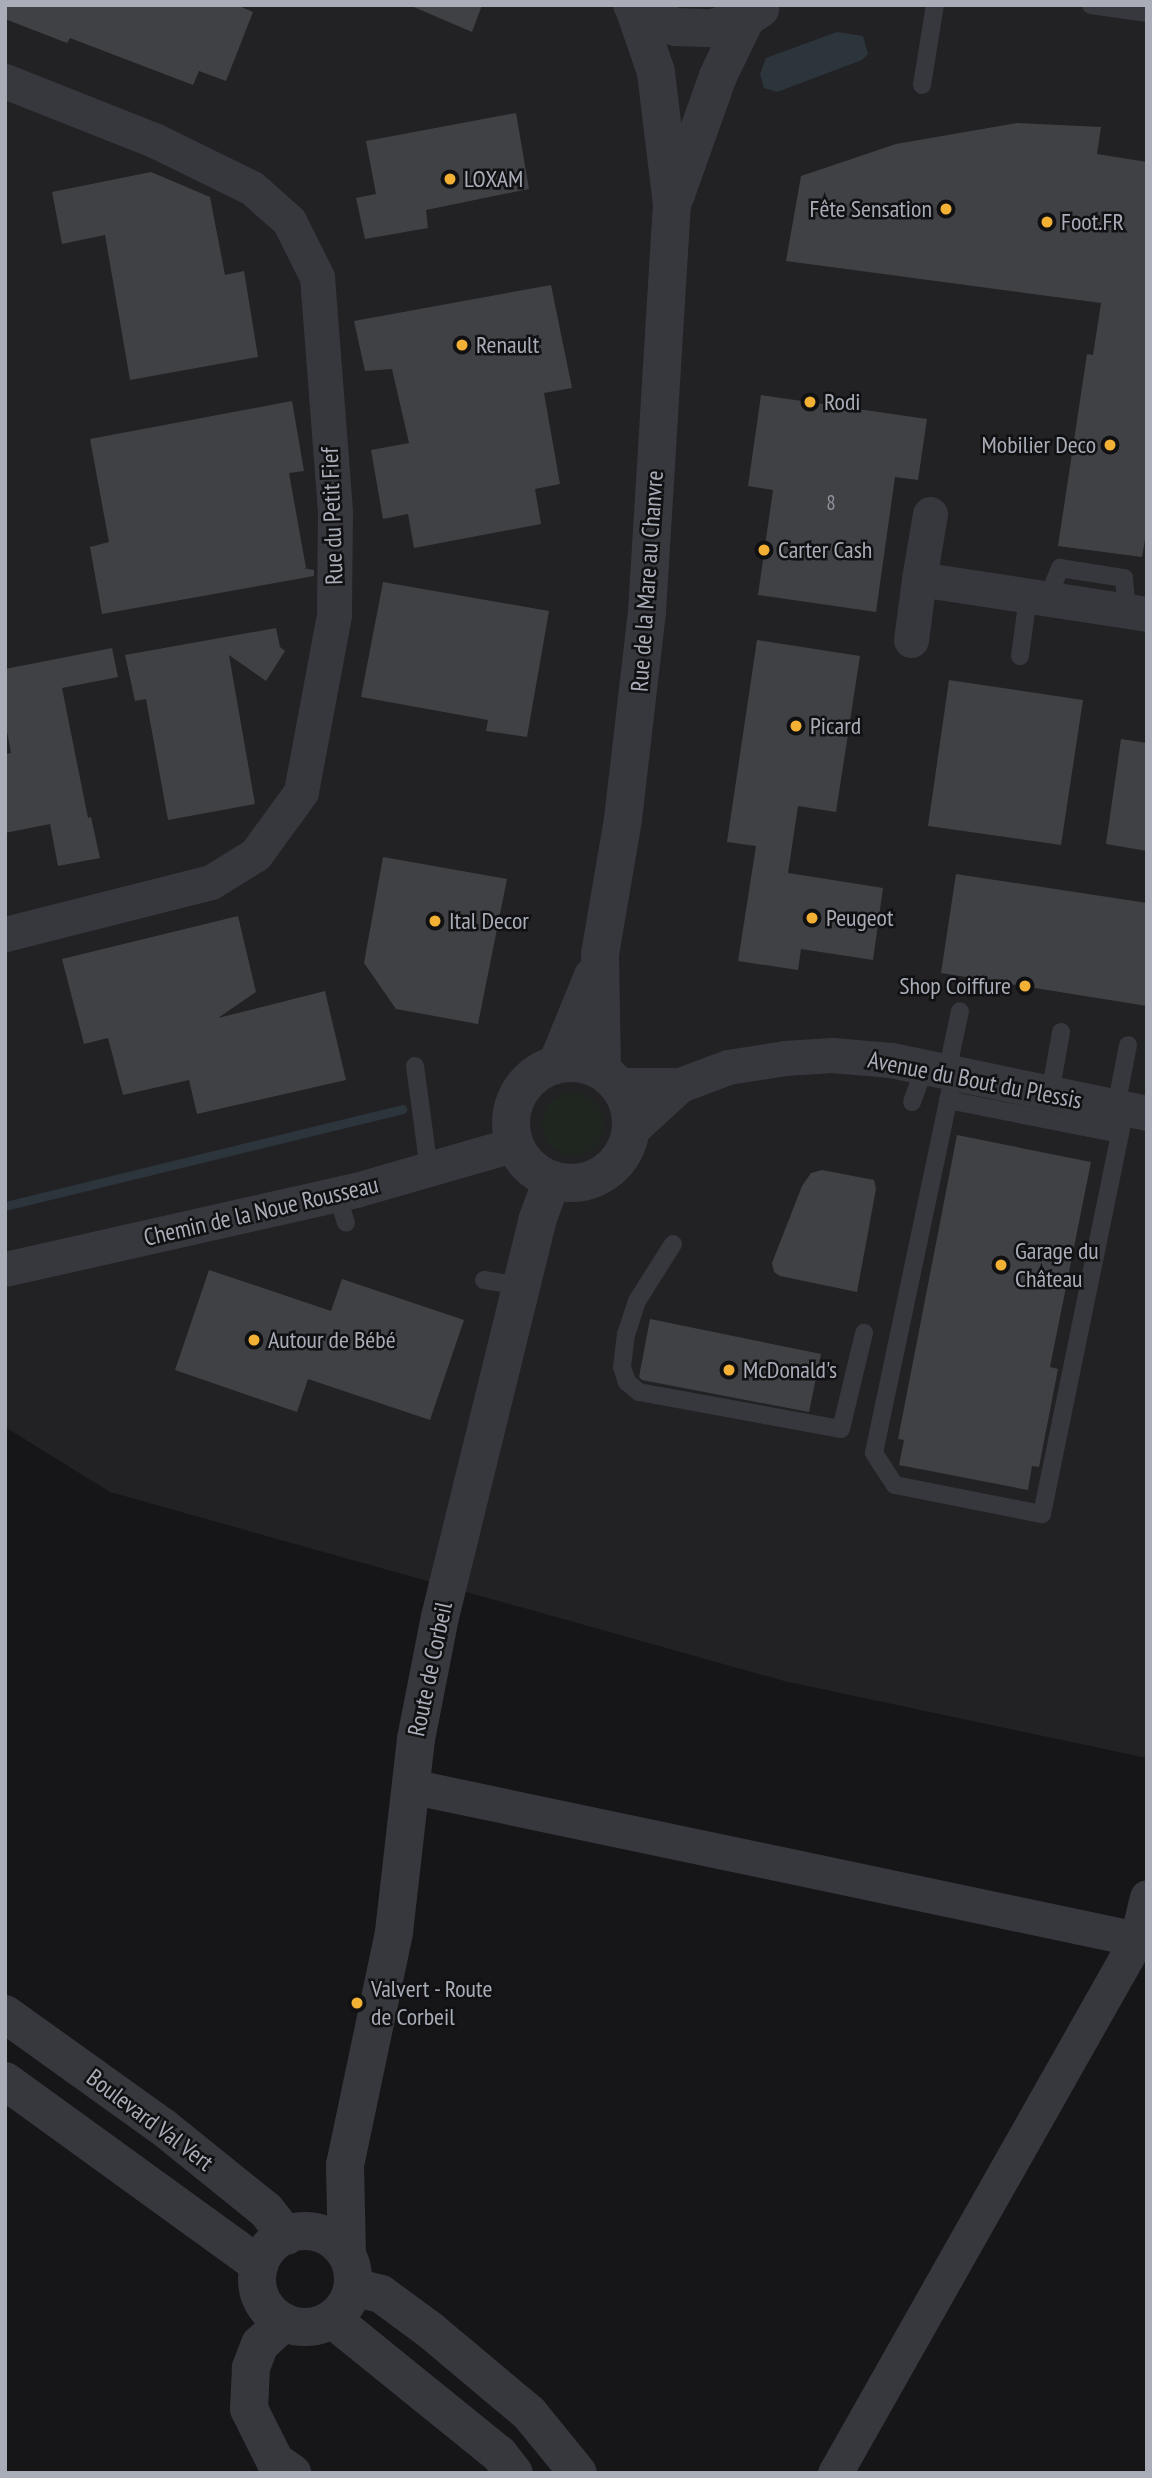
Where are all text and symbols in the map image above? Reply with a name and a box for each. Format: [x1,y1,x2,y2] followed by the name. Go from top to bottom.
[464,165,523,193] place label: LOXAM
[442,171,458,187] marker: LOXAM
[810,195,932,223] place label: Fête Sensation
[938,201,954,217] marker: Fête Sensation
[1061,208,1124,236] place label: Foot.FR
[1039,214,1055,230] marker: Foot.FR
[476,331,539,359] place label: Renault
[454,337,470,353] marker: Renault
[824,388,861,416] place label: Rodi
[802,394,818,410] marker: Rodi
[982,431,1096,459] place label: Mobilier Deco
[1102,437,1118,453] marker: Mobilier Deco
[315,447,349,585] street label: Rue du Petit Fief
[625,469,669,693] street label: Rue de la Mare au Chanvre
[826,490,836,516] house number: 8
[778,536,872,564] place label: Carter Cash
[756,542,772,558] marker: Carter Cash
[810,712,861,740] place label: Picard
[788,718,804,734] marker: Picard
[826,904,894,932] place label: Peugeot
[449,907,529,935] place label: Ital Decor
[804,910,820,926] marker: Peugeot
[427,913,443,929] marker: Ital Decor
[899,972,1011,1000] place label: Shop Coiffure
[1017,978,1033,994] marker: Shop Coiffure
[866,1045,1084,1115] street label: Avenue du Bout du Plessis
[141,1170,381,1252] street label: Chemin de la Noue Rousseau
[1015,1237,1099,1293] place label: Garage du Château
[993,1257,1009,1273] marker: Garage du Château
[268,1326,396,1354] place label: Autour de Bébé
[246,1332,262,1348] marker: Autour de Bébé
[743,1356,837,1384] place label: McDonald's
[721,1362,737,1378] marker: McDonald's
[402,1599,458,1739] street label: Route de Corbeil
[371,1975,494,2031] place label: Valvert - Route de Corbeil
[349,1995,365,2011] marker: Valvert - Route de Corbeil
[81,2063,219,2177] street label: Boulevard Val Vert

